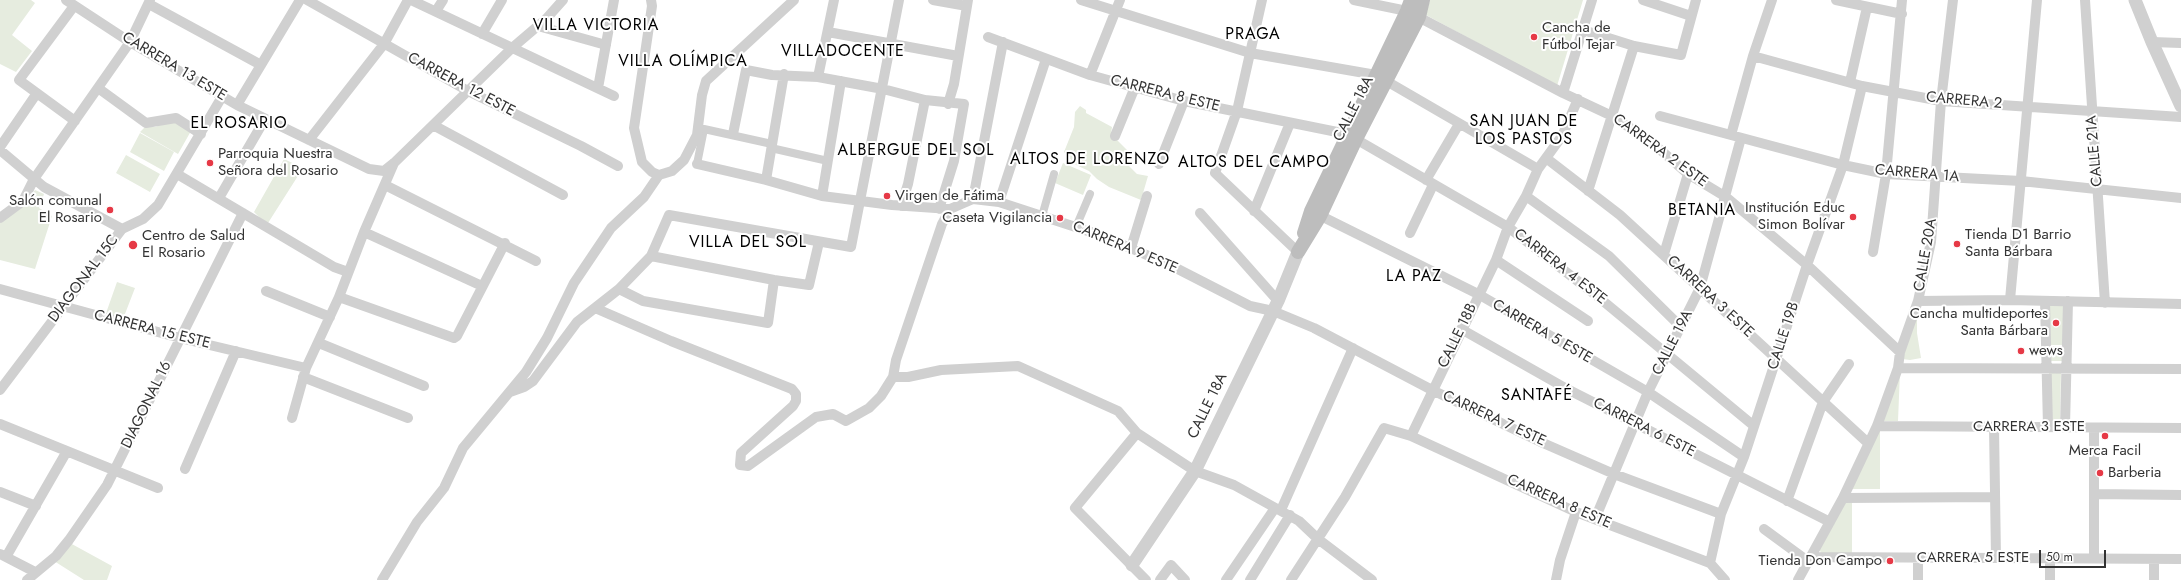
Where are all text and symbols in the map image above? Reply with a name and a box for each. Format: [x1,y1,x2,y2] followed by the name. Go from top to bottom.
[533,16,659,36] district label: VILLA VICTORIA
[1542,19,1615,54] place label: Cancha de Fútbol Tejar
[1225,25,1281,45] district label: PRAGA
[118,29,230,105] street label: CARRERA 13 ESTE
[1529,32,1539,42] marker: Cancha de Fútbol Tejar
[781,42,905,62] district label: VILLADOCENTE
[404,49,518,121] street label: CARRERA 12 ESTE
[618,52,748,72] district label: VILLA OLÍMPICA
[1108,72,1222,116] street label: CARRERA 8 ESTE
[1330,73,1378,145] street label: CALLE 18A
[1925,89,2003,113] street label: CARRERA 2
[1609,111,1711,191] street label: CARRERA 2 ESTE
[1470,112,1578,150] district label: SAN JUAN DE LOS PASTOS
[190,114,288,134] district label: EL ROSARIO
[2083,115,2107,187] street label: CALLE 21A
[838,141,994,161] district label: ALBERGUE DEL SOL
[218,145,338,180] place label: Parroquia Nuestra Señora del Rosario
[1010,150,1170,170] district label: ALTOS DE LORENZO
[1178,153,1330,173] district label: ALTOS DEL CAMPO
[205,158,215,168] marker: Parroquia Nuestra Señora del Rosario
[1874,161,1960,187] street label: CARRERA 1A
[895,187,1004,205] place label: Virgen de Fátima
[882,191,892,201] marker: Virgen de Fátima
[9,192,102,227] place label: Salón comunal El Rosario
[1745,199,1845,234] place label: Institución Educ Simon Bolívar
[1668,201,1736,221] district label: BETANIA
[105,205,115,215] marker: Salón comunal El Rosario
[942,209,1052,227] place label: Caseta Vigilancia
[1848,212,1858,222] marker: Institución Educ Simon Bolívar
[1055,213,1065,223] marker: Caseta Vigilancia
[1911,217,1941,293] street label: CALLE 20A
[1070,218,1180,278] street label: CARRERA 9 ESTE
[1510,225,1610,309] street label: CARRERA 4 ESTE
[1965,226,2071,261] place label: Tienda D1 Barrio Santa Bárbara
[142,227,245,262] place label: Centro de Salud El Rosario
[45,232,123,326] street label: DIAGONAL 15C
[689,233,807,253] district label: VILLA DEL SOL
[127,239,139,251] marker: Centro de Salud El Rosario
[1952,239,1962,249] marker: Tienda D1 Barrio Santa Bárbara
[1663,252,1757,342] street label: CARRERA 3 ESTE
[1386,267,1442,287] district label: LA PAZ
[1489,296,1595,368] street label: CARRERA 5 ESTE
[1765,300,1803,372] street label: CALLE 19B
[1435,301,1481,371] street label: CALLE 18B
[1910,305,2048,340] place label: Cancha multideportes Santa Bárbara
[92,307,212,353] street label: CARRERA 15 ESTE
[1649,308,1697,378] street label: CALLE 19A
[2051,318,2061,328] marker: Cancha multideportes Santa Bárbara
[2029,342,2063,360] place label: wews
[2016,346,2026,356] marker: wews
[118,358,176,452] street label: DIAGONAL 16
[1184,370,1232,442] street label: CALLE 18A
[1501,386,1573,406] district label: SANTAFÉ
[1440,387,1548,451] street label: CARRERA 7 ESTE
[1590,394,1698,462] street label: CARRERA 6 ESTE
[1973,418,2085,436] street label: CARRERA 3 ESTE
[2100,431,2110,441] marker: Merca Facil
[2069,442,2141,460] place label: Merca Facil
[2108,464,2161,482] place label: Barberia
[2095,468,2105,478] marker: Barberia
[1504,471,1614,533] street label: CARRERA 8 ESTE
[2041,542,2108,568] scale bar
[2046,548,2073,566] text: 50 m
[1917,549,2029,567] street label: CARRERA 5 ESTE
[1759,552,1882,570] place label: Tienda Don Campo
[1885,556,1895,566] marker: Tienda Don Campo

